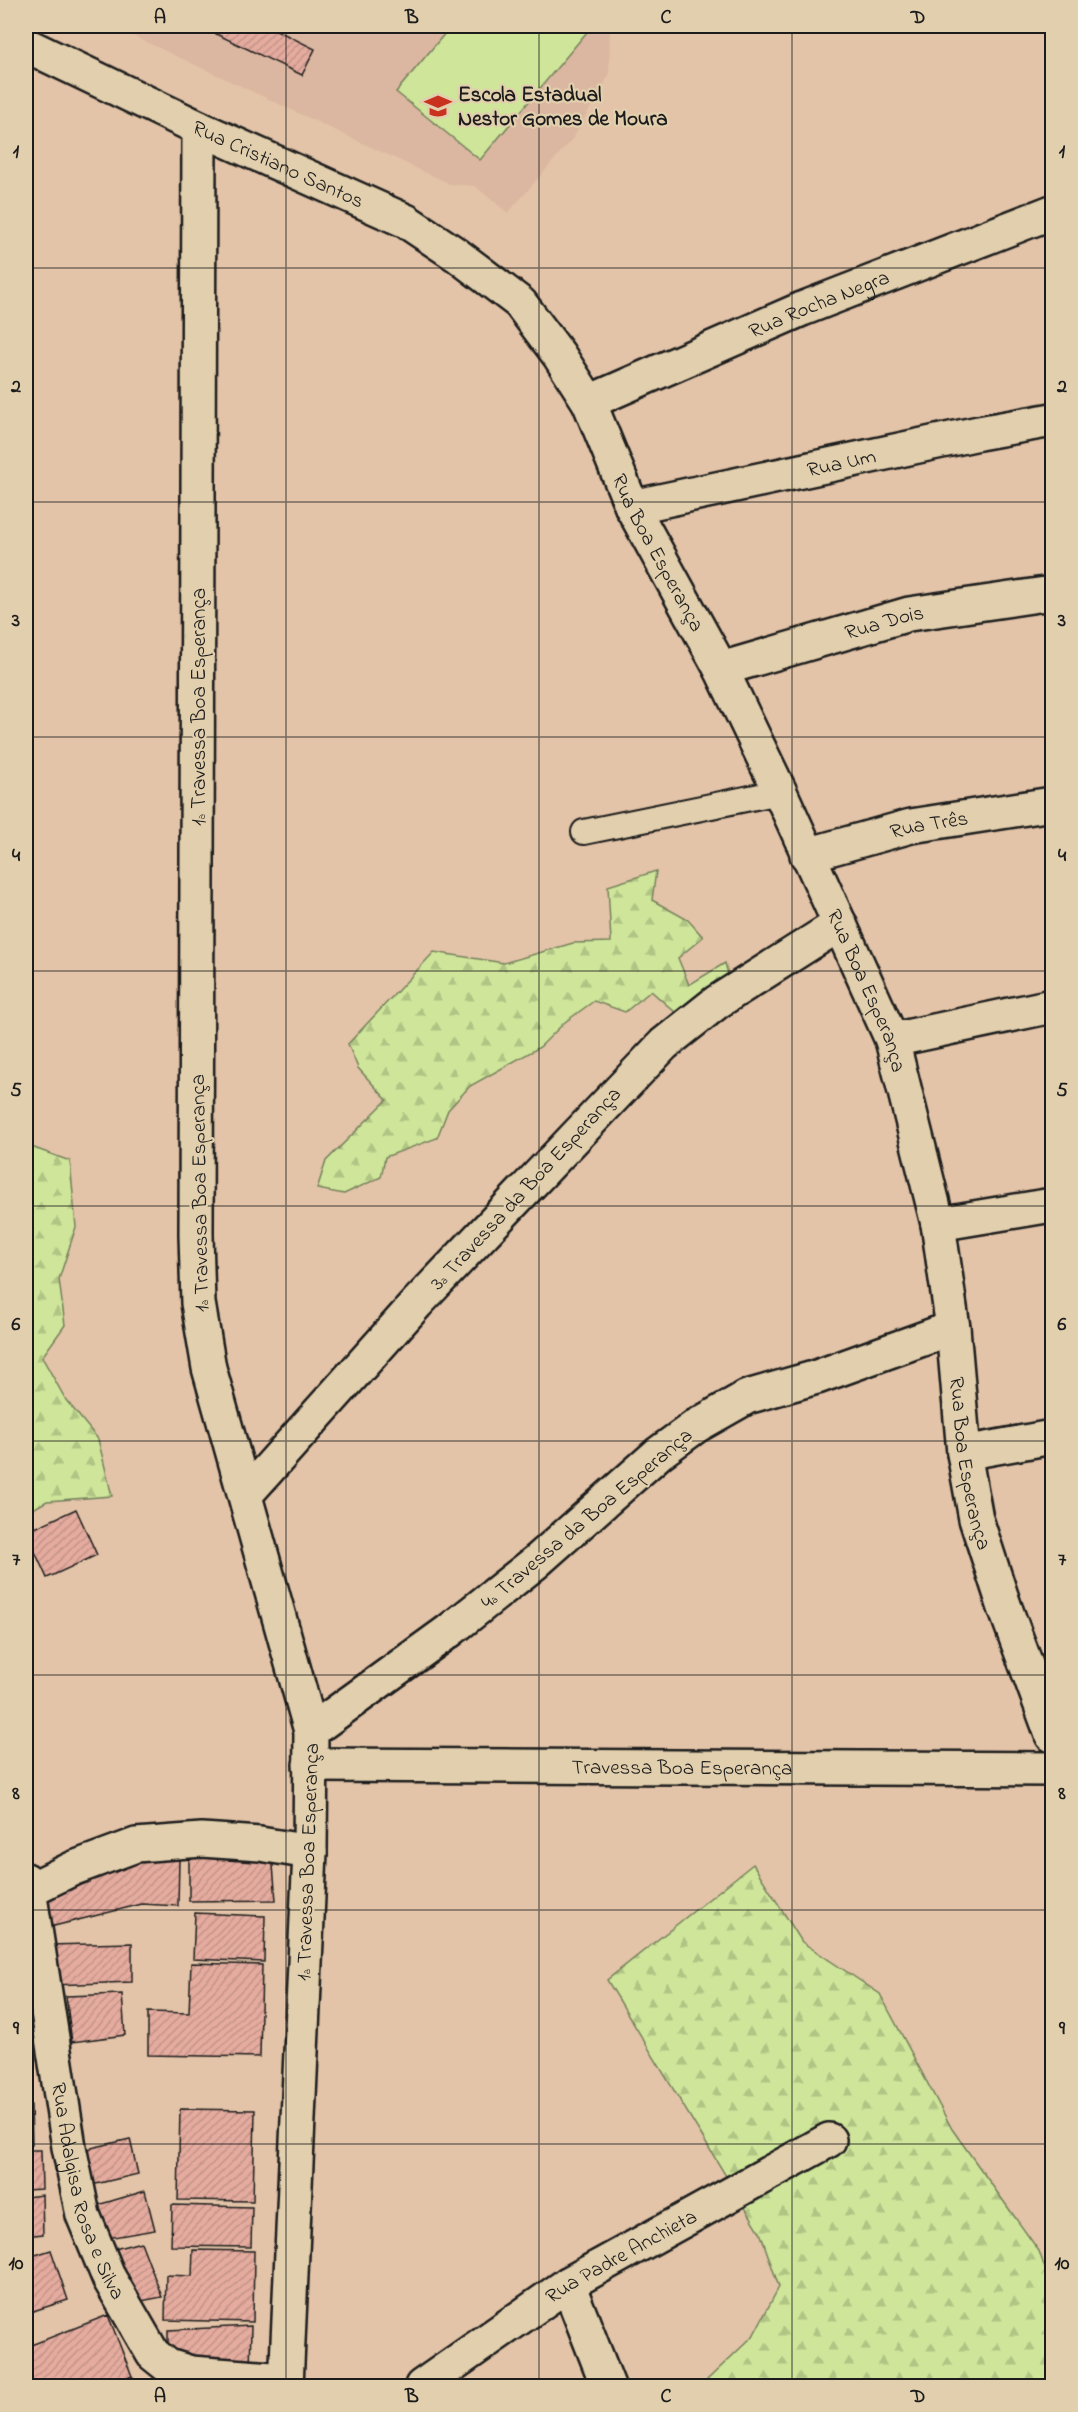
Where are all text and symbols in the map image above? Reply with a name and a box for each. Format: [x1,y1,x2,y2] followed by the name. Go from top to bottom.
[154,4,166,33] text: A
[404,4,419,33] text: B
[661,4,672,33] text: C
[910,4,925,33] text: D
[458,81,668,135] place label: Escola Estadual Nestor Gomes de Moura
[423,91,453,121] school or university icon: Escola Estadual Nestor Gomes de Moura
[187,114,368,217] street label: Rua Cristiano Santos
[13,138,20,167] text: 1
[1059,138,1066,167] text: 1
[744,263,894,347] street label: Rua Rocha Negra
[10,373,21,402] text: 2
[1056,373,1067,402] text: 2
[804,442,879,486] street label: Rua Um
[603,470,711,638] street label: Rua Boa Esperança
[185,588,215,826] street label: 1ª Travessa Boa Esperança
[842,599,926,649] street label: Rua Dois
[11,607,20,636] text: 3
[1057,607,1066,636] text: 3
[887,804,970,848] street label: Rua Três
[12,842,21,871] text: 4
[1058,842,1067,871] text: 4
[818,905,913,1076] street label: Rua Boa Esperança
[184,1074,218,1312] street label: 1ª Travessa Boa Esperança
[10,1077,22,1106] text: 5
[1056,1077,1068,1106] text: 5
[424,1081,629,1298] street label: 3ª Travessa da Boa Esperança
[12,1311,21,1340] text: 6
[1058,1311,1067,1340] text: 6
[940,1376,998,1554] street label: Rua Boa Esperança
[475,1422,700,1617] street label: 4ª Travessa da Boa Esperança
[12,1546,21,1575] text: 7
[1058,1546,1067,1575] text: 7
[290,1743,328,1982] street label: 1ª Travessa Boa Esperança
[571,1753,793,1785] street label: Travessa Boa Esperança
[11,1780,20,1809] text: 8
[1057,1780,1066,1809] text: 8
[12,2015,20,2044] text: 9
[1058,2015,1066,2044] text: 9
[42,2081,131,2306] street label: Rua Adalgisa Rosa e Silva
[540,2203,703,2312] street label: Rua Padre Anchieta
[9,2250,24,2279] text: 10
[1055,2250,1070,2279] text: 10
[154,2383,166,2412] text: A
[404,2383,419,2412] text: B
[661,2383,672,2412] text: C
[910,2383,925,2412] text: D

